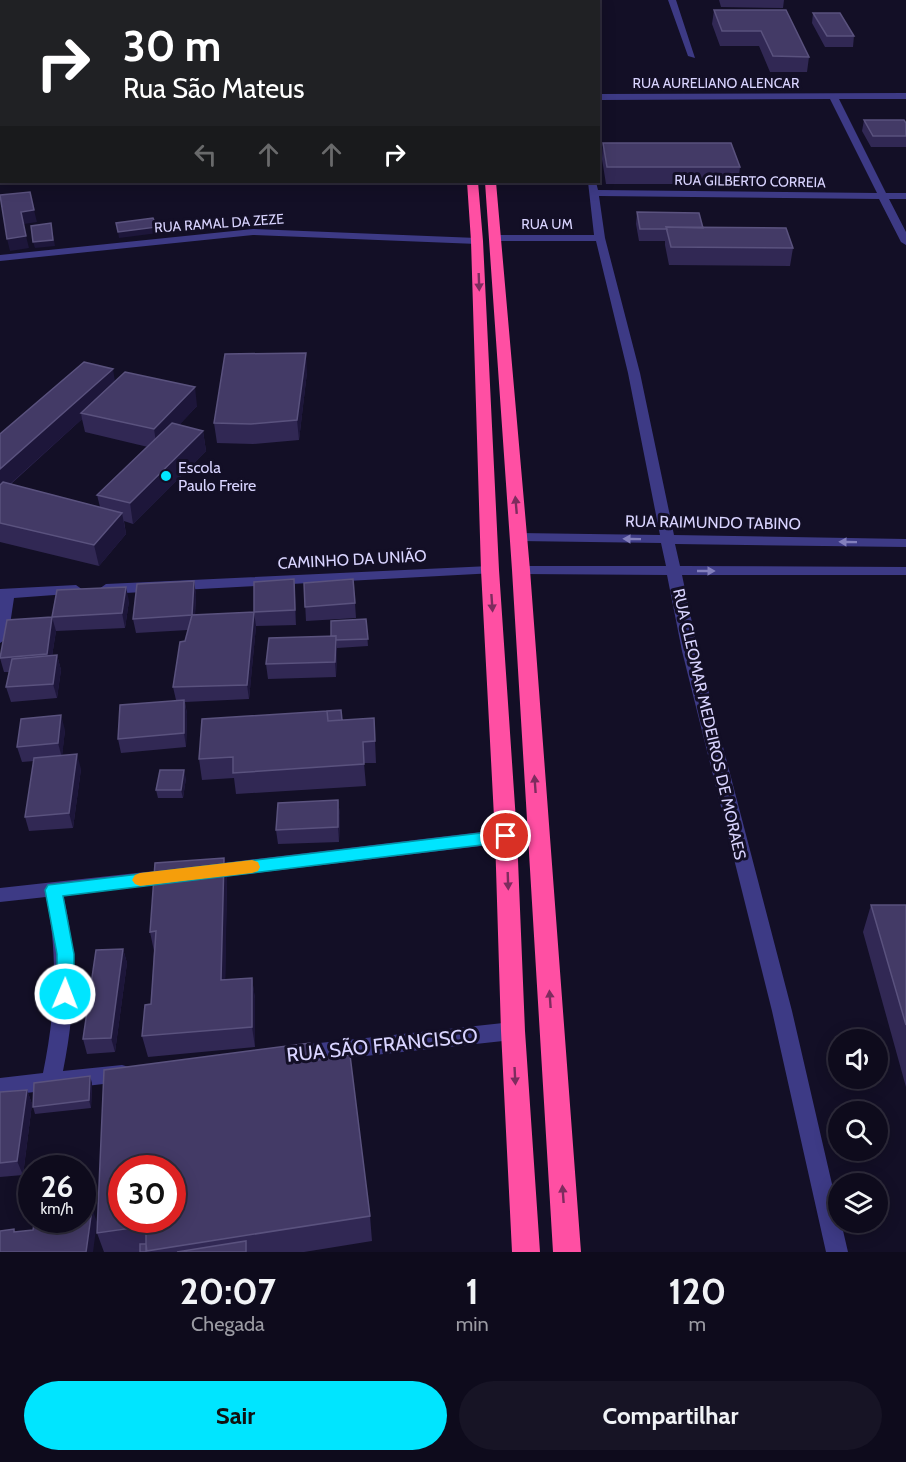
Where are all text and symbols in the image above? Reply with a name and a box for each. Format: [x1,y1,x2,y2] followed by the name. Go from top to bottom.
[123,20,221,72] text: 30 m
[24,24,102,102] icon: right
[123,72,304,105] text: Rua São Mateus
[633,74,800,92] street label: RUA AURELIANO ALENCAR
[189,138,222,171] icon: left
[252,138,285,171] icon: ahead
[315,138,348,171] icon: ahead
[378,138,411,171] icon: right
[674,171,826,191] street label: RUA GILBERTO CORREIA
[154,209,285,237] street label: RUA RAMAL DA ZEZE
[521,215,573,233] street label: RUA UM
[474,272,483,291] one-way arrow
[178,458,256,495] place label: Escola Paulo Freire
[159,469,173,483] marker: Escola Paulo Freire
[511,496,521,515] one-way arrow
[625,511,801,534] street label: RUA RAIMUNDO TABINO
[622,534,641,544] one-way arrow
[838,537,857,547] one-way arrow
[277,546,427,573] street label: CAMINHO DA UNIÃO
[696,566,715,576] one-way arrow
[669,587,750,862] street label: RUA CLEOMAR MEDEIROS DE MORAES
[487,593,497,612] one-way arrow
[531,774,540,793] one-way arrow
[480,810,531,861] pin
[489,819,522,852] icon: arrive
[503,872,512,891] one-way arrow
[33,962,97,1026] position arrow
[545,990,554,1009] one-way arrow
[285,1023,479,1067] street label: RUA SÃO FRANCISCO
[828,1029,888,1233] map controls
[828,1029,888,1089] button: sound
[511,1066,520,1085] one-way arrow
[828,1101,888,1161] button: search
[108,1155,186,1233] speed limit sign: 30
[41,1168,73,1205] text: 26
[828,1173,888,1233] button: layers
[558,1184,568,1203] one-way arrow
[41,1200,73,1218] text: km/h
[180,1269,276,1313] text: 20:07
[466,1269,479,1313] text: 1
[668,1269,726,1313] text: 120
[191,1312,265,1336] text: Chegada
[456,1312,489,1336] text: min
[689,1312,706,1336] text: m
[24,1381,447,1450] button: Sair
[459,1381,882,1450] button: Compartilhar

